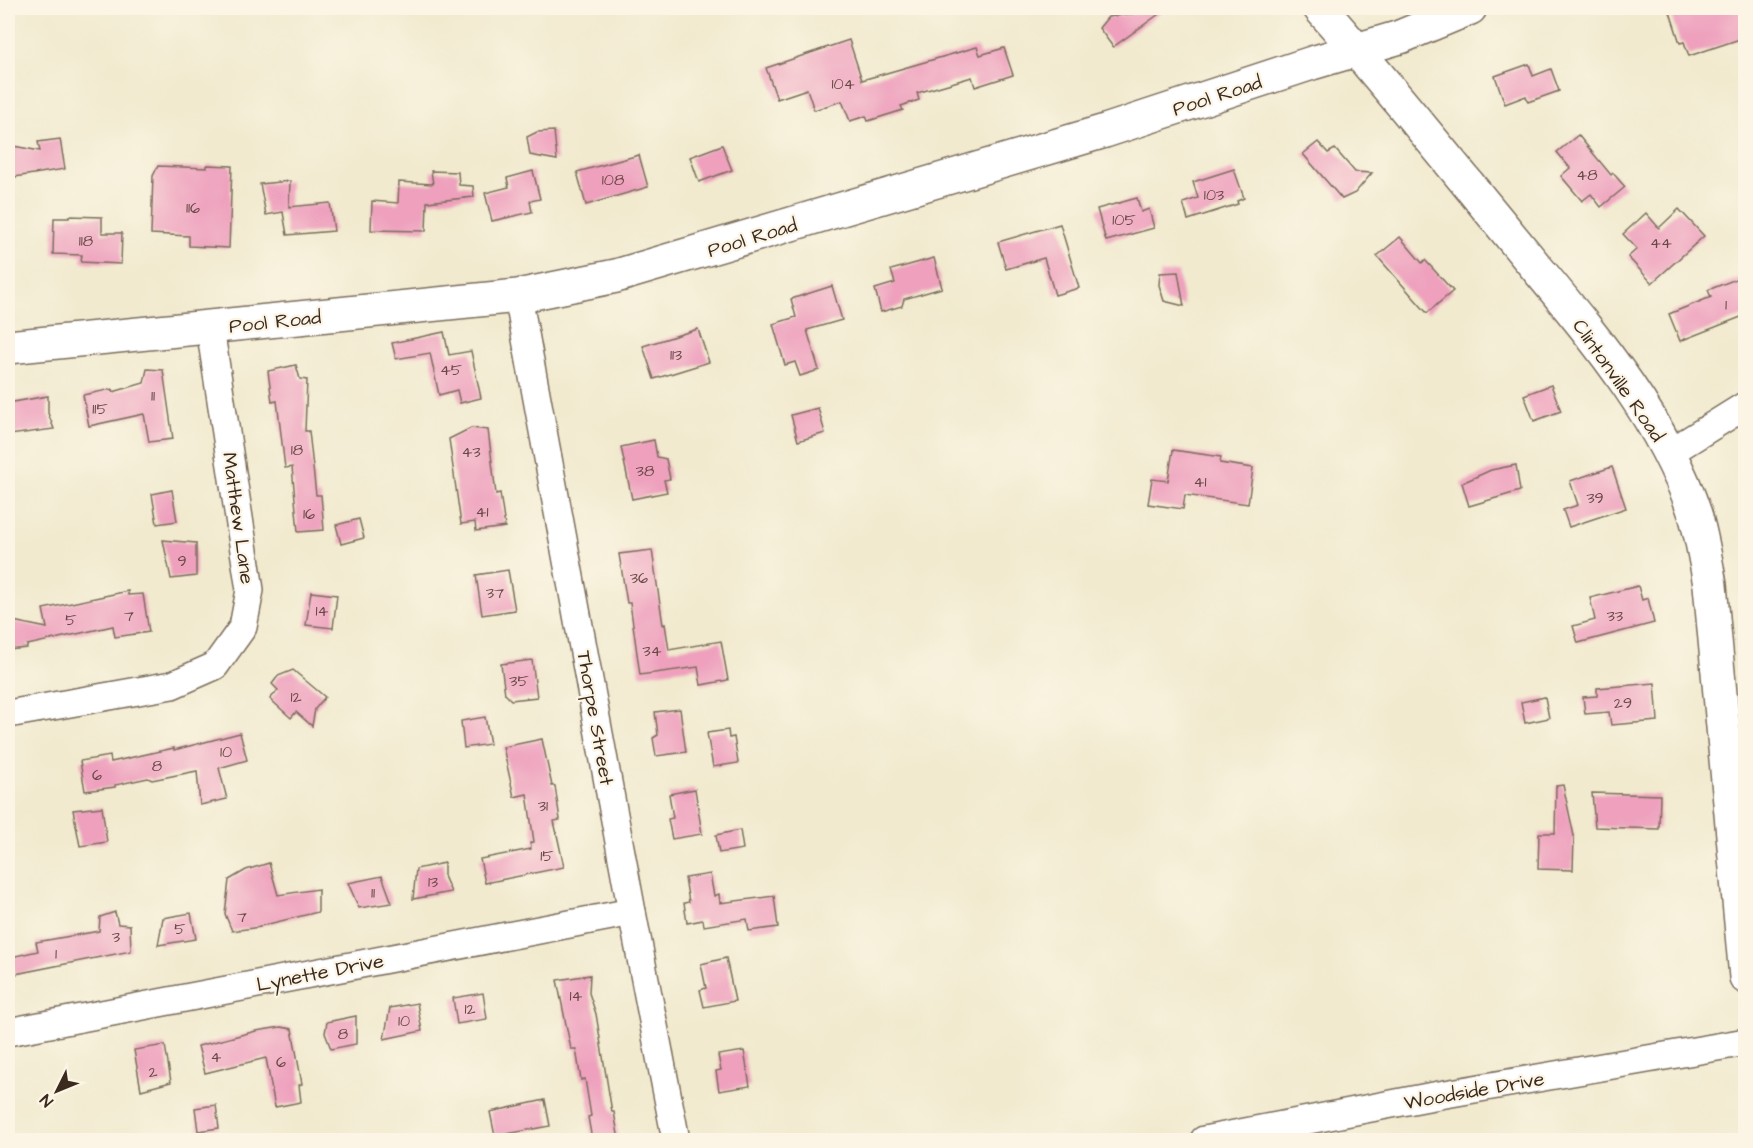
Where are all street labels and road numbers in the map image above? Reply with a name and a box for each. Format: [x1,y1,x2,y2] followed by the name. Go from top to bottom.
[1169,68,1266,124] street label: Pool Road
[704,211,801,265] street label: Pool Road
[228,303,322,341] street label: Pool Road
[1565,314,1671,448] street label: Clintonville Road
[215,451,261,586] street label: Matthew Lane
[569,649,621,788] street label: Thorpe Street
[254,947,386,1000] street label: Lynette Drive
[1402,1065,1547,1117] street label: Woodside Drive

